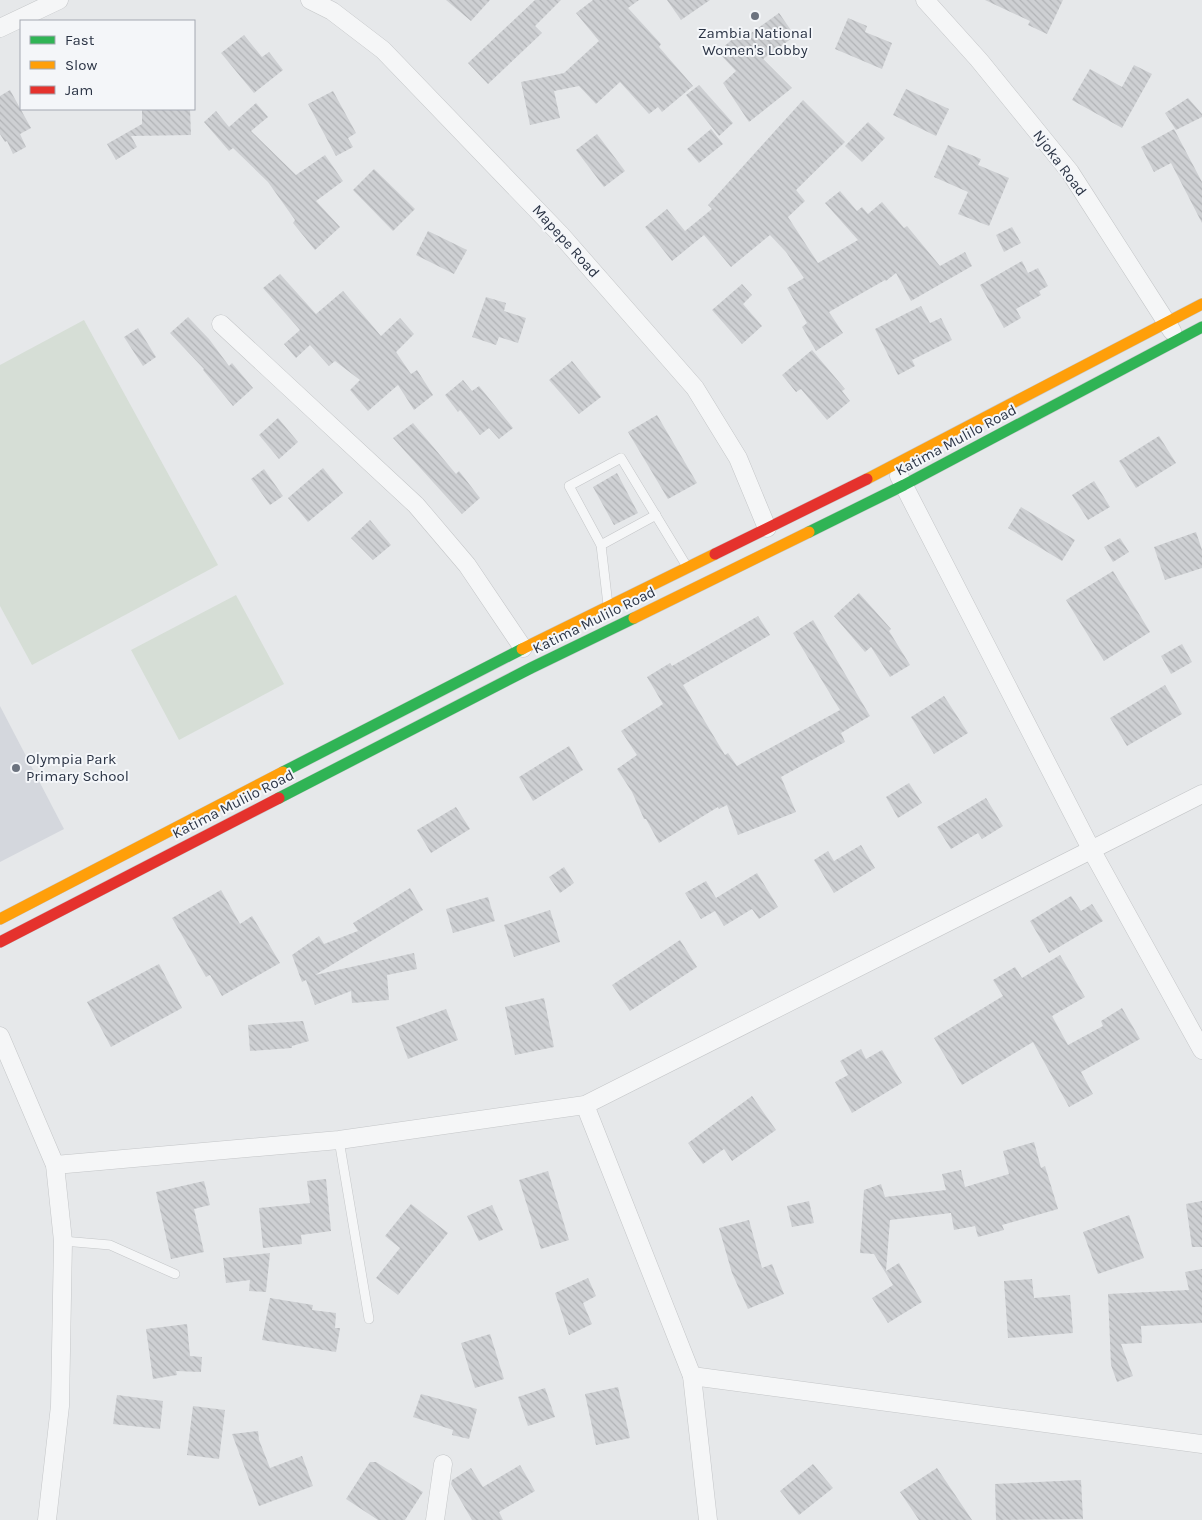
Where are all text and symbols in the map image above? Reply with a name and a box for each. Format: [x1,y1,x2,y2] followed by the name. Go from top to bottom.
[749,10,761,22] marker: Zambia National Women's Lobby
[20,20,195,110] legend
[698,24,812,59] place label: Zambia National Women's Lobby
[65,31,95,49] text: Fast
[65,56,97,74] text: Slow
[65,81,93,99] text: Jam
[1029,126,1091,200] street label: Njoka Road
[529,201,603,281] street label: Mapepe Road
[892,401,1020,479] street label: Katima Mulilo Road
[530,582,658,658] street label: Katima Mulilo Road
[26,750,129,785] place label: Olympia Park Primary School
[10,762,22,774] marker: Olympia Park Primary School
[169,765,297,843] street label: Katima Mulilo Road

